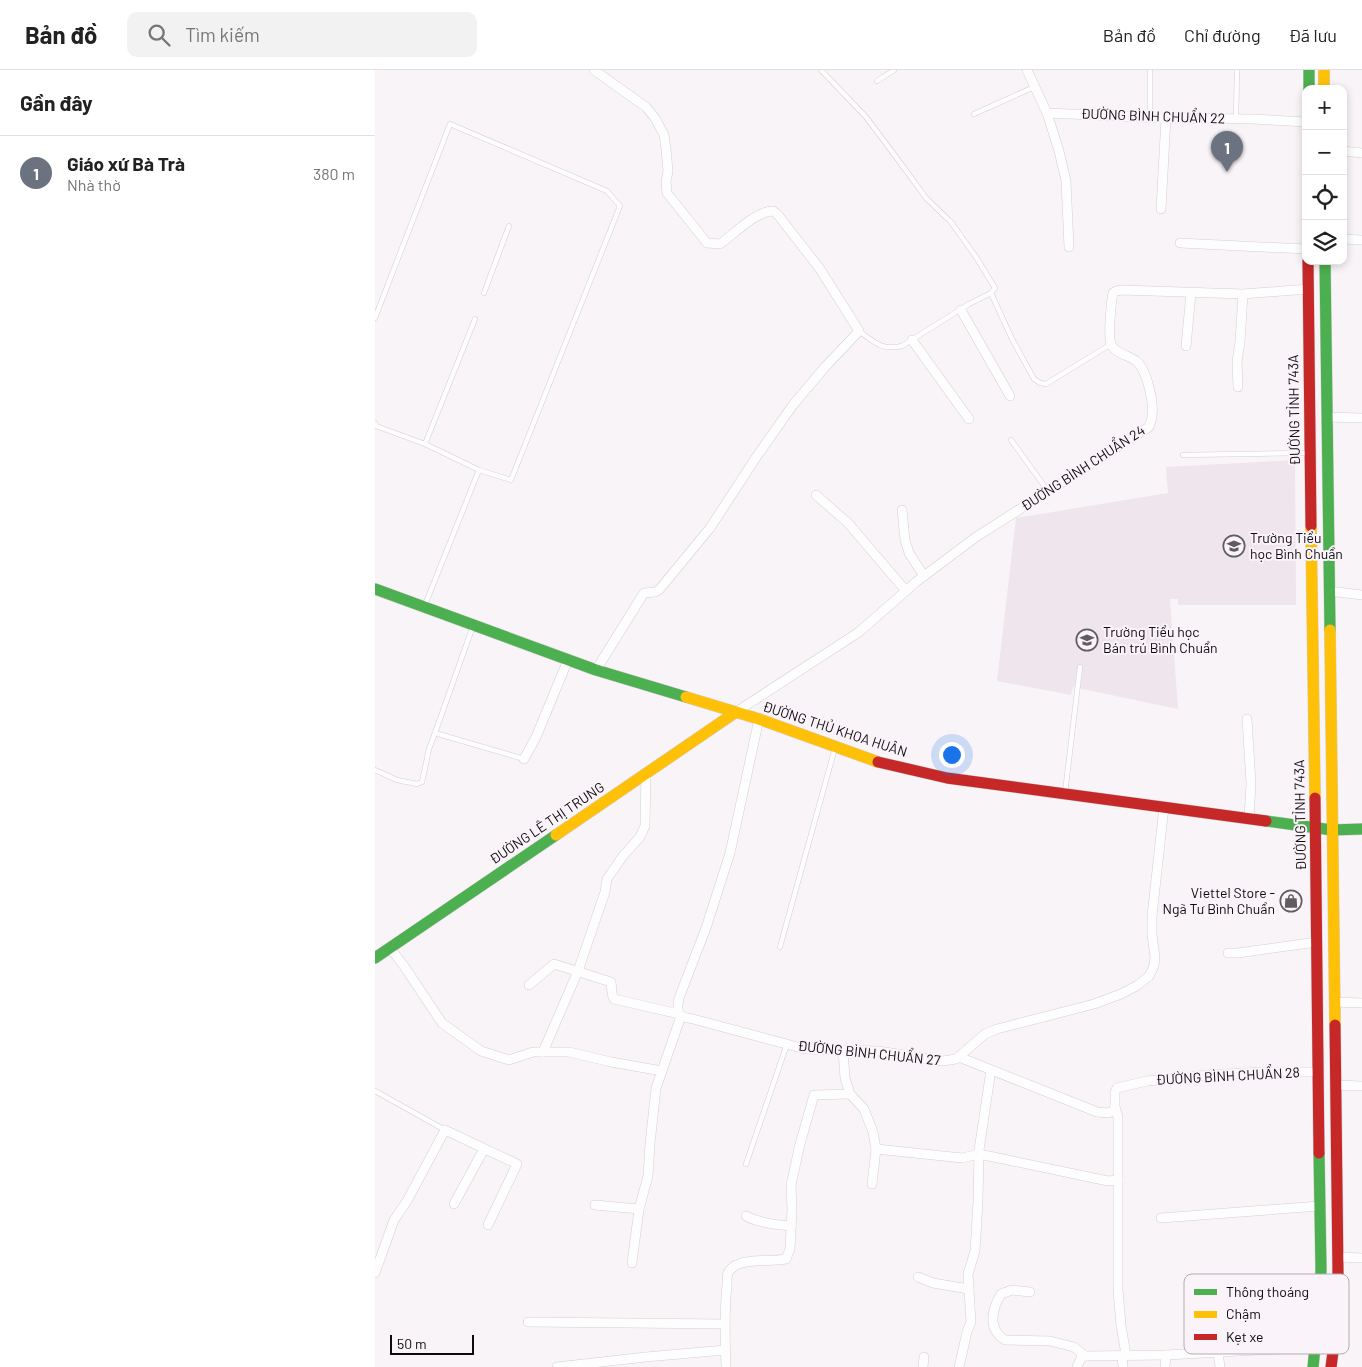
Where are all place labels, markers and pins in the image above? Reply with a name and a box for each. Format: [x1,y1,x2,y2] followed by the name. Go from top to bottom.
[1211,131,1243,172] pin: 1
[1250,529,1343,562] place label: Trường Tiểu học Bình Chuẩn
[1222,534,1246,558] school or university icon: Trường Tiểu học Bình Chuẩn
[1103,623,1218,656] place label: Trường Tiểu học Bán trú Bình Chuẩn
[1075,628,1099,652] school or university icon: Trường Tiểu học Bán trú Bình Chuẩn
[1163,884,1275,917] place label: Viettel Store - Ngã Tư Bình Chuẩn
[1279,889,1303,913] shop icon: Viettel Store - Ngã Tư Bình Chuẩn

